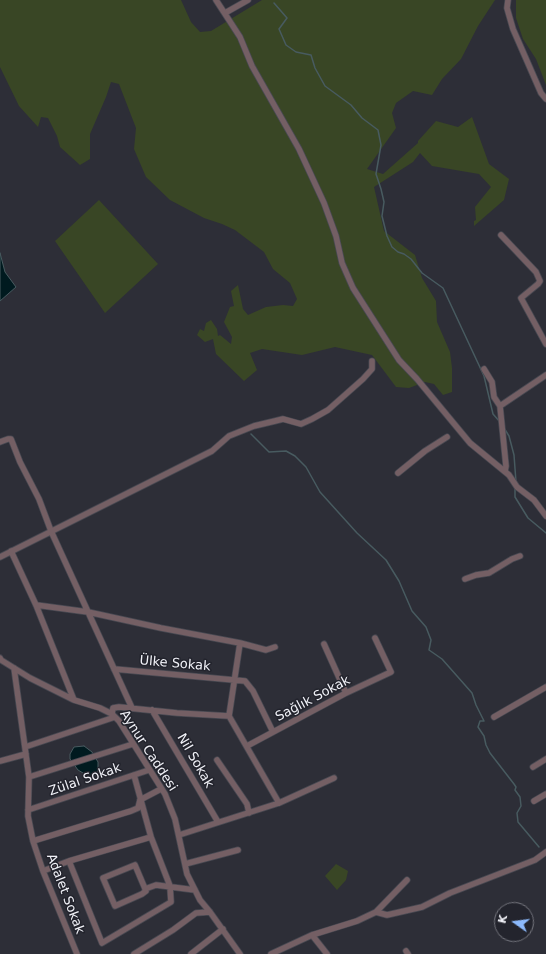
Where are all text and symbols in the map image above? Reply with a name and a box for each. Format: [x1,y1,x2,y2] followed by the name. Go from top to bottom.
[139,653,211,675] street label: Ülke Sokak
[273,673,353,725] street label: Sağlık Sokak
[116,708,180,794] street label: Aynur Caddesi
[173,731,217,791] street label: Nil Sokak
[47,760,123,800] street label: Zülal Sokak
[43,852,87,936] street label: Adalet Sokak
[494,902,534,942] north arrow
[496,914,510,925] text: K

